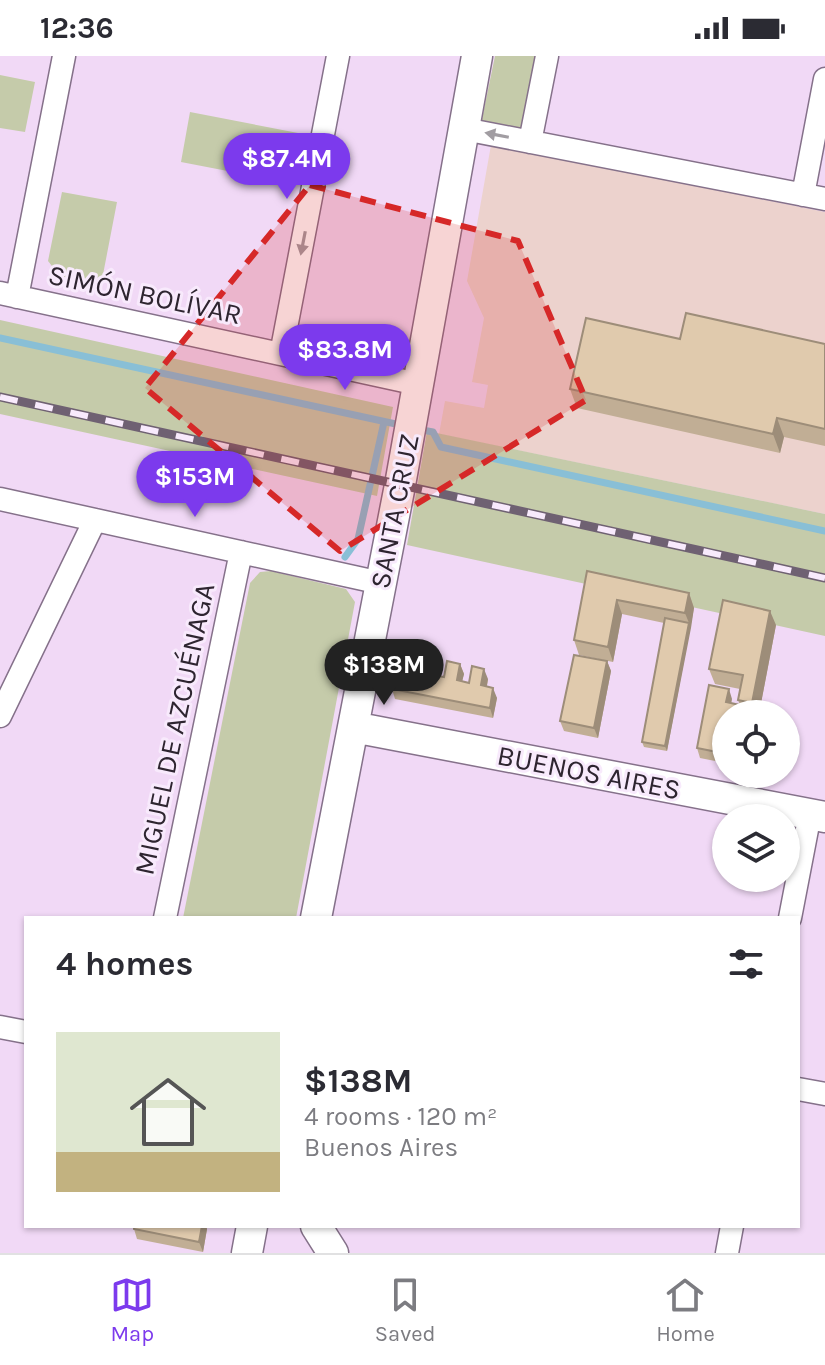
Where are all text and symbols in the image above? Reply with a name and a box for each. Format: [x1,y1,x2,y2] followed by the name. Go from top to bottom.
[40,10,114,46] text: 12:36
[485,129,510,141] one-way arrow
[222,133,352,201] pin: $87.4M
[241,143,333,174] text: $87.4M
[296,230,308,255] one-way arrow
[45,257,245,331] street label: SIMÓN BOLÍVAR
[280,324,410,392] pin: $83.8M
[297,334,393,365] text: $83.8M
[363,431,426,591] street label: SANTA CRUZ
[139,451,251,519] pin: $153M
[154,461,236,492] text: $153M
[126,580,222,878] street label: MIGUEL DE AZCUÉNAGA
[328,639,440,707] pin: $138M
[343,649,425,680] text: $138M
[712,700,800,892] map controls
[712,700,800,788] button: locate
[494,739,683,806] street label: BUENOS AIRES
[712,804,800,892] button: layers
[724,942,768,986] icon: filters
[56,944,193,984] text: 4 homes
[304,1061,412,1101] text: $138M
[120,1064,216,1160] icon: home
[304,1101,498,1132] text: 4 rooms · 120 m²
[304,1132,458,1163] text: Buenos Aires
[110,1273,154,1347] tab: Map
[375,1273,436,1347] tab: Saved
[656,1273,715,1347] tab: Home

